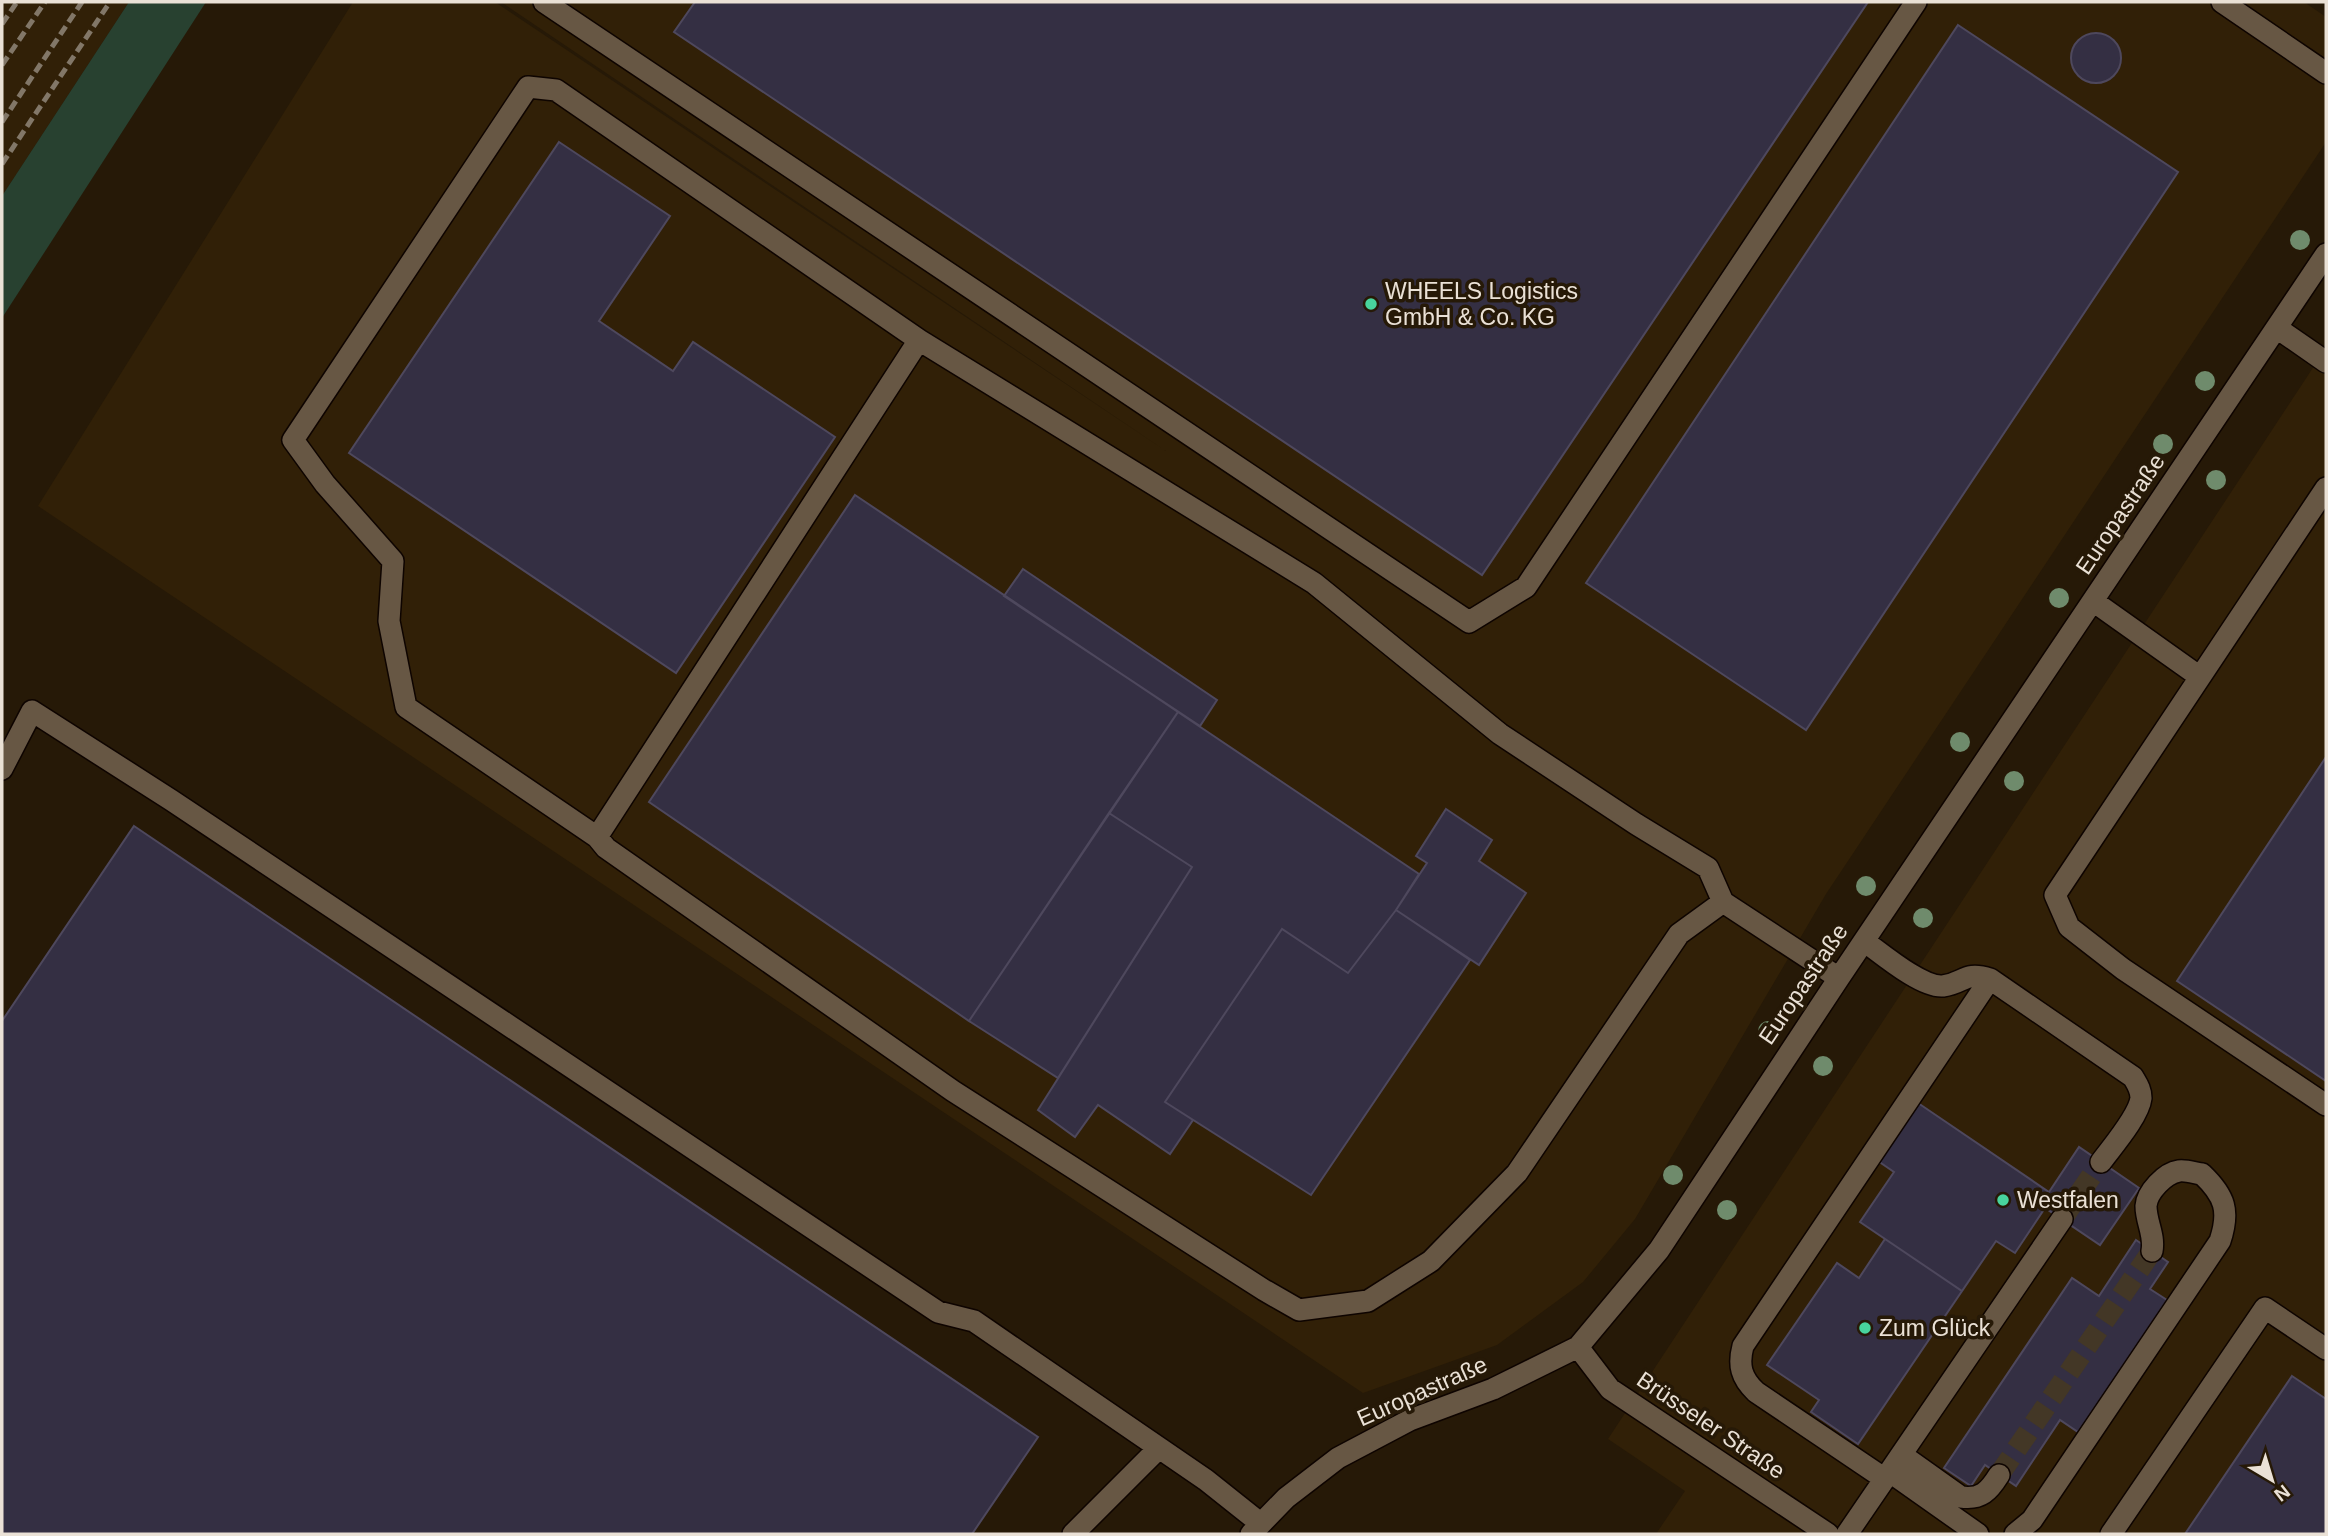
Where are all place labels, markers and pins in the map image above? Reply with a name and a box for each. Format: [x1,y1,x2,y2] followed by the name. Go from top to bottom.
[1385,278,1578,330] place label: WHEELS Logistics GmbH & Co. KG
[1363,296,1379,312] marker: WHEELS Logistics GmbH & Co. KG
[2017,1187,2119,1213] place label: Westfalen
[1995,1192,2011,1208] marker: Westfalen
[1879,1315,1991,1341] place label: Zum Glück
[1857,1320,1873,1336] marker: Zum Glück

